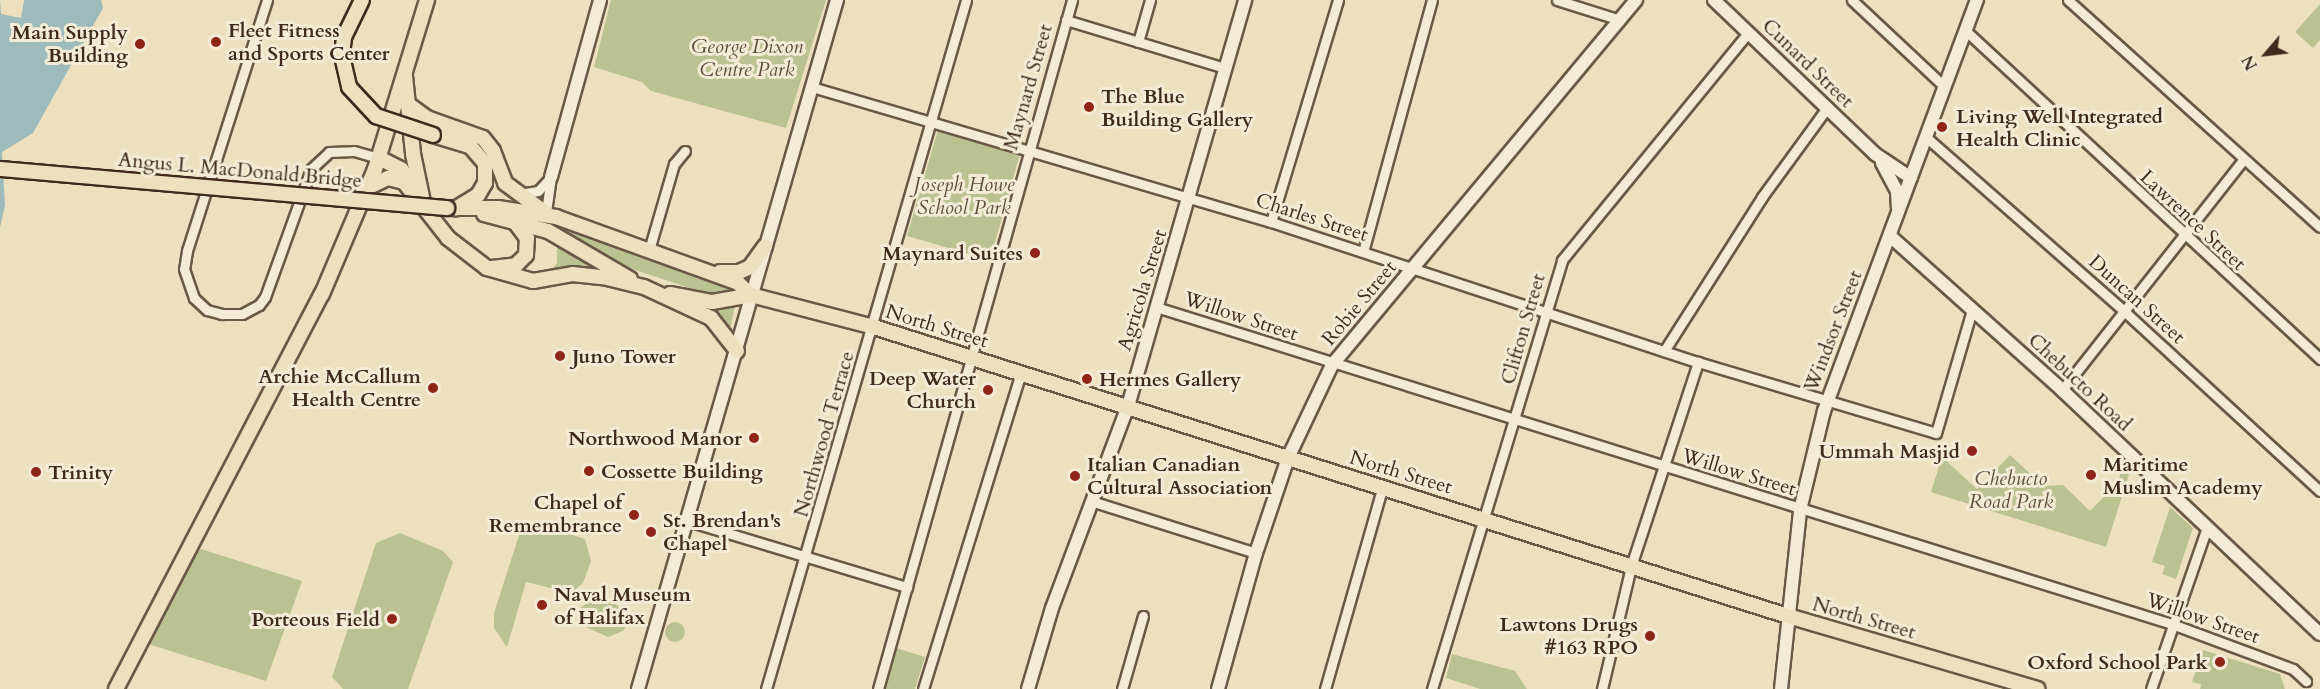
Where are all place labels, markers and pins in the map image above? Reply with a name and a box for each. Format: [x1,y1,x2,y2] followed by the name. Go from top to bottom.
[228,19,390,66] place label: Fleet Fitness and Sports Center
[12,20,128,67] place label: Main Supply Building
[209,35,223,49] marker: Fleet Fitness and Sports Center
[133,37,147,51] marker: Main Supply Building
[1101,84,1253,131] place label: The Blue Building Gallery
[1082,100,1096,114] marker: The Blue Building Gallery
[1956,104,2163,151] place label: Living Well Integrated Health Clinic
[1933,118,1951,136] marker: Living Well Integrated Health Clinic
[882,241,1023,265] place label: Maynard Suites
[1028,246,1042,260] marker: Maynard Suites
[572,344,676,368] place label: Juno Tower
[553,349,567,363] marker: Juno Tower
[258,365,421,412] place label: Archie McCallum Health Centre
[869,366,976,413] place label: Deep Water Church
[1099,367,1241,391] place label: Hermes Gallery
[1080,372,1094,386] marker: Hermes Gallery
[426,381,440,395] marker: Archie McCallum Health Centre
[981,383,995,397] marker: Deep Water Church
[568,426,742,450] place label: Northwood Manor
[747,431,761,445] marker: Northwood Manor
[1819,439,1960,463] place label: Ummah Masjid
[1965,444,1979,458] marker: Ummah Masjid
[1087,452,1272,499] place label: Italian Canadian Cultural Association
[2103,452,2263,499] place label: Maritime Muslim Academy
[601,459,763,483] place label: Cossette Building
[48,460,113,484] place label: Trinity
[582,464,596,478] marker: Cossette Building
[29,465,43,479] marker: Trinity
[2084,468,2098,482] marker: Maritime Muslim Academy
[1068,469,1082,483] marker: Italian Canadian Cultural Association
[489,491,622,538] place label: Chapel of Remembrance
[627,508,641,522] marker: Chapel of Remembrance
[663,508,781,555] place label: St. Brendan's Chapel
[644,525,658,539] marker: St. Brendan's Chapel
[554,582,691,629] place label: Naval Museum of Halifax
[535,598,549,612] marker: Naval Museum of Halifax
[251,607,380,631] place label: Porteous Field
[385,612,399,626] marker: Porteous Field
[1500,612,1638,659] place label: Lawtons Drugs #163 RPO
[1643,629,1657,643] marker: Lawtons Drugs #163 RPO
[2027,650,2208,674] place label: Oxford School Park
[2213,655,2227,669] marker: Oxford School Park

